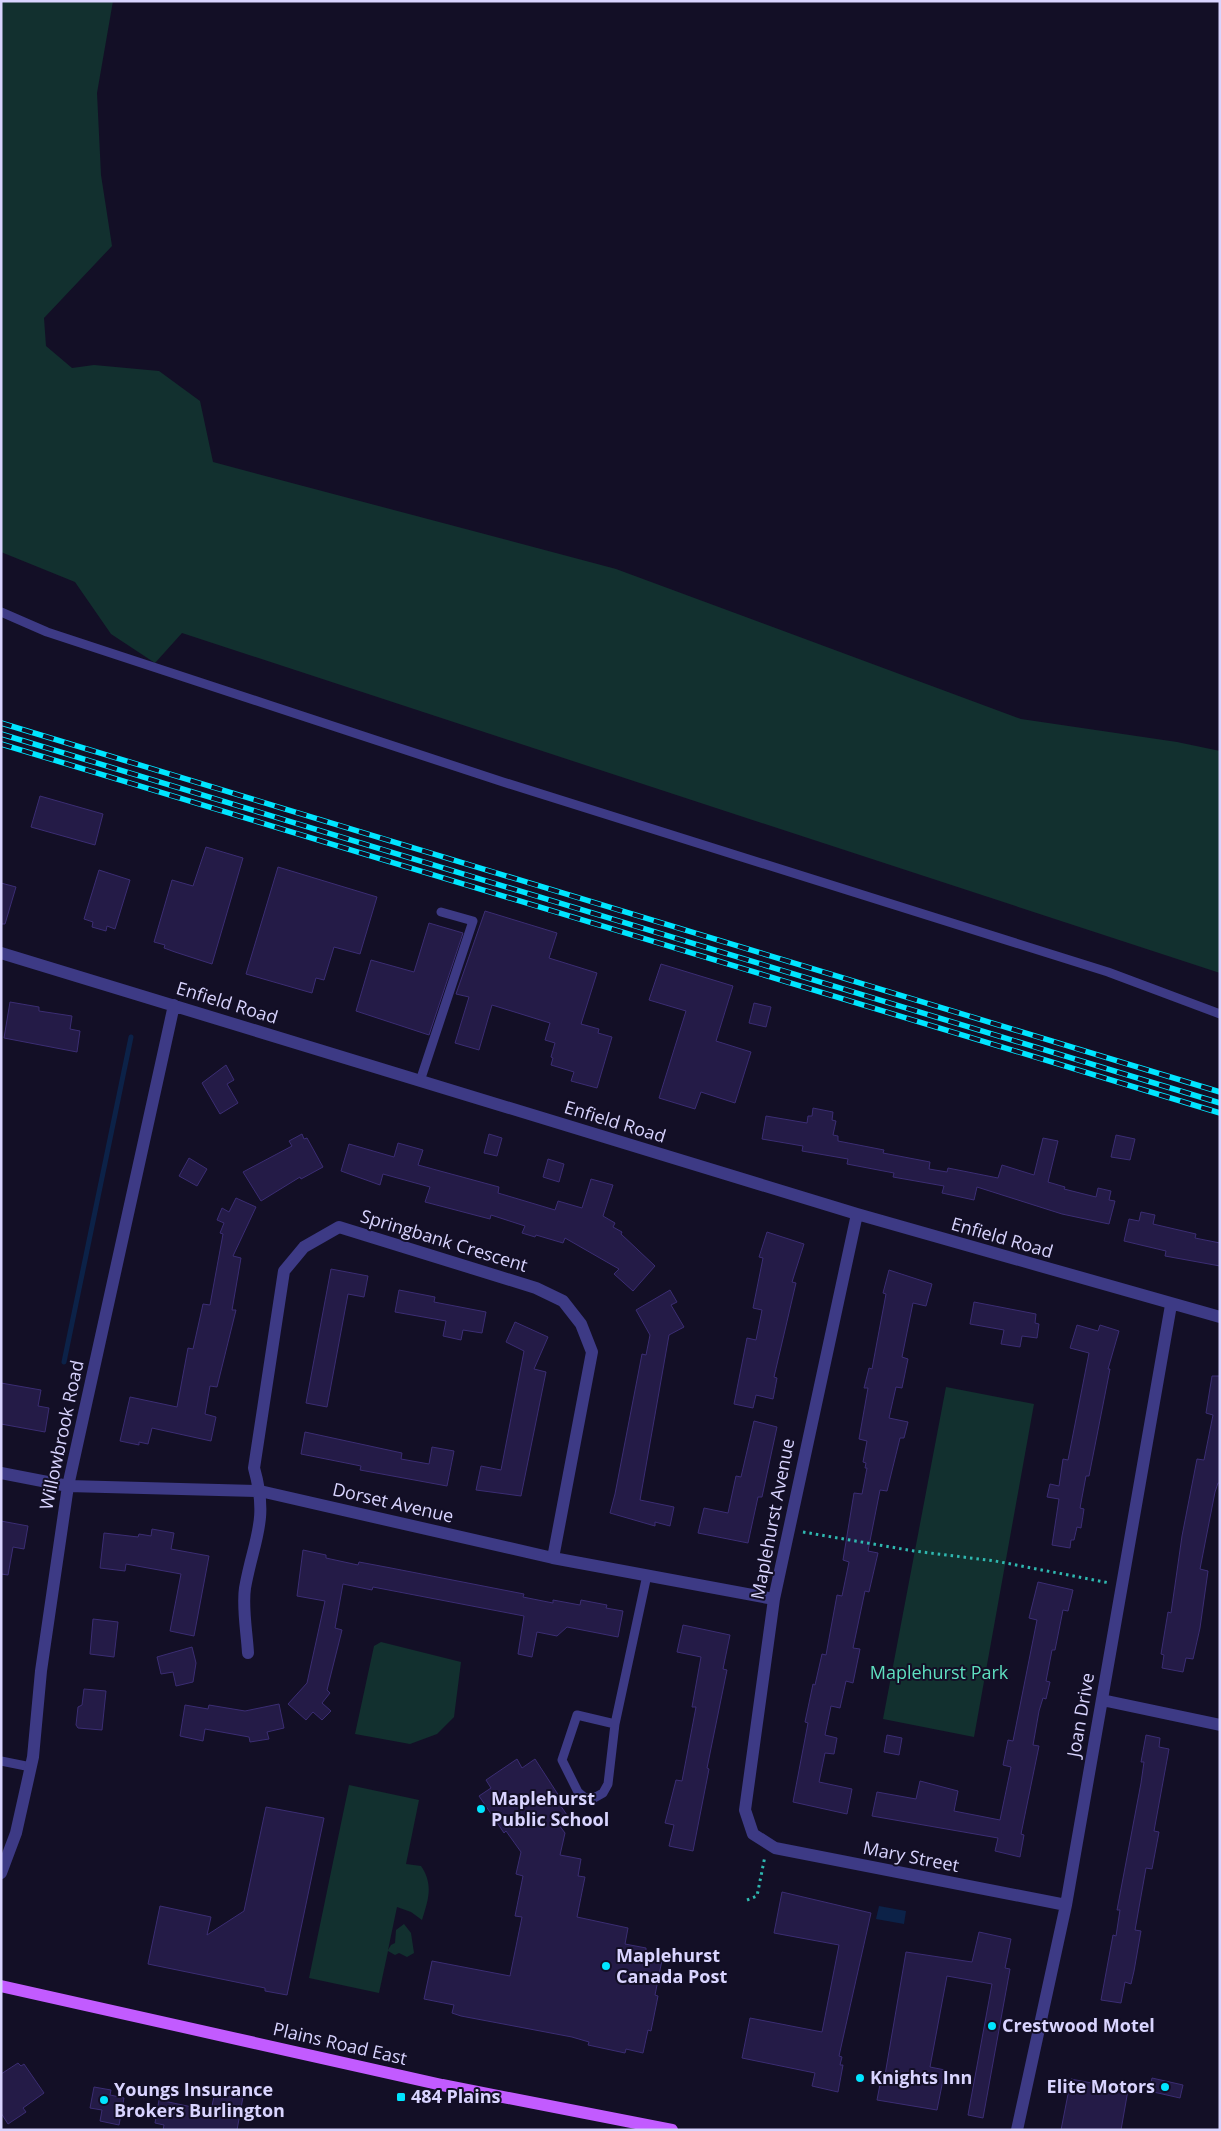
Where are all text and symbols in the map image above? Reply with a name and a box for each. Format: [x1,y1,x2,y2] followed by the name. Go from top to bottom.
[174,975,281,1029] street label: Enfield Road
[562,1094,669,1148] street label: Enfield Road
[358,1203,531,1277] street label: Springbank Crescent
[949,1211,1056,1263] street label: Enfield Road
[33,1358,89,1512] street label: Willowbrook Road
[745,1436,799,1601] street label: Maplehurst Avenue
[330,1476,456,1528] street label: Dorset Avenue
[870,1660,1009,1684] park label: Maplehurst Park
[1060,1671,1099,1761] street label: Joan Drive
[491,1786,609,1831] place label: Maplehurst Public School
[475,1803,487,1815] marker: Maplehurst Public School
[861,1835,961,1877] street label: Mary Street
[616,1943,727,1988] place label: Maplehurst Canada Post
[600,1960,612,1972] marker: Maplehurst Canada Post
[1002,2013,1155,2037] place label: Crestwood Motel
[271,2016,410,2070] street label: Plains Road East
[986,2020,998,2032] marker: Crestwood Motel
[870,2065,972,2089] place label: Knights Inn
[854,2072,866,2084] marker: Knights Inn
[1047,2074,1155,2098] place label: Elite Motors
[114,2077,285,2122] place label: Youngs Insurance Brokers Burlington
[1159,2081,1171,2093] marker: Elite Motors
[411,2084,501,2108] place label: 484 Plains
[395,2091,407,2103] marker: 484 Plains
[98,2094,110,2106] marker: Youngs Insurance Brokers Burlington

